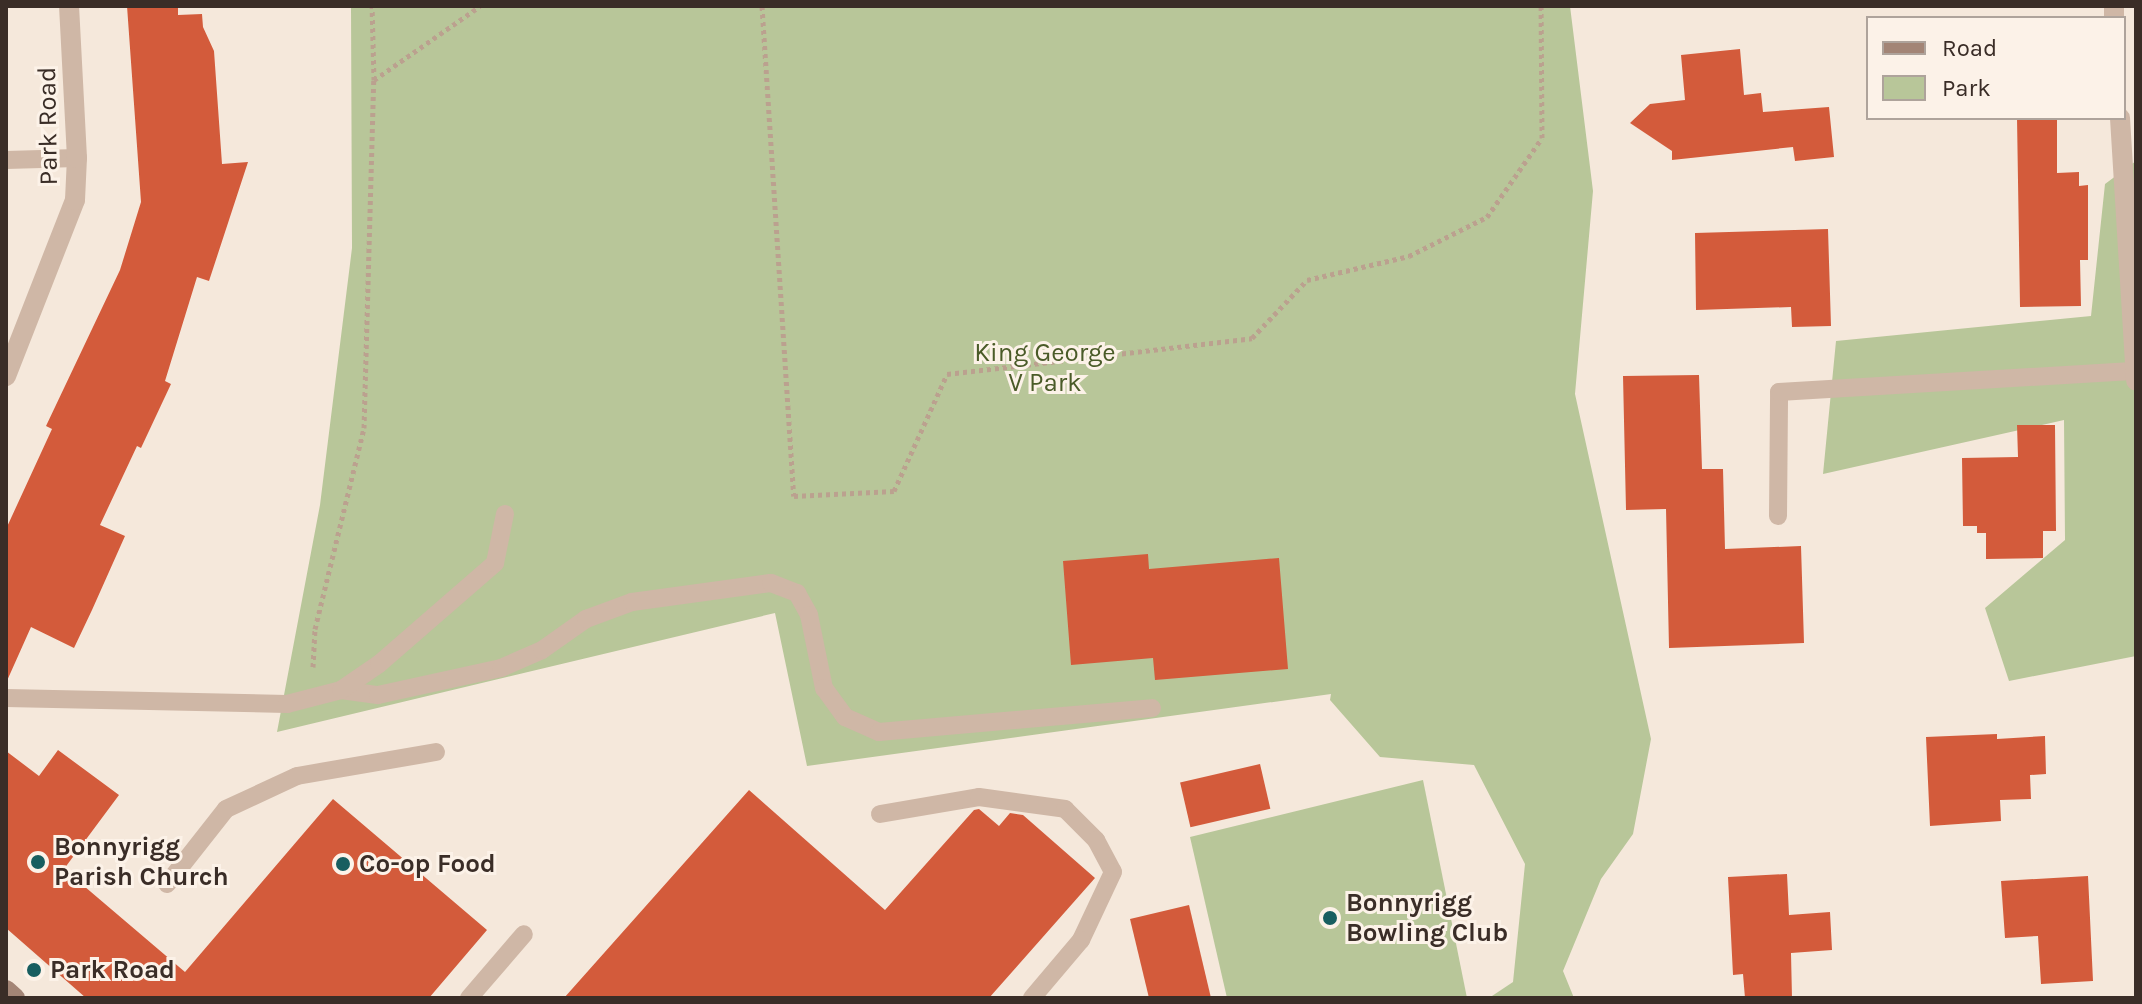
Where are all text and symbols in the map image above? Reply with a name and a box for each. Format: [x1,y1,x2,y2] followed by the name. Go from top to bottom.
[1866,16,2126,120] legend
[1942,34,1997,62] text: Road
[31,66,65,186] street label: Park Road
[1942,74,1991,102] text: Park
[974,337,1116,398] park label: King George V Park
[54,831,229,892] place label: Bonnyrigg Parish Church
[359,848,496,880] place label: Co-op Food
[29,853,47,871] marker: Bonnyrigg Parish Church
[334,855,352,873] marker: Co-op Food
[1346,887,1508,948] place label: Bonnyrigg Bowling Club
[1321,909,1339,927] marker: Bonnyrigg Bowling Club
[50,954,175,986] place label: Park Road
[25,961,43,979] marker: Park Road

